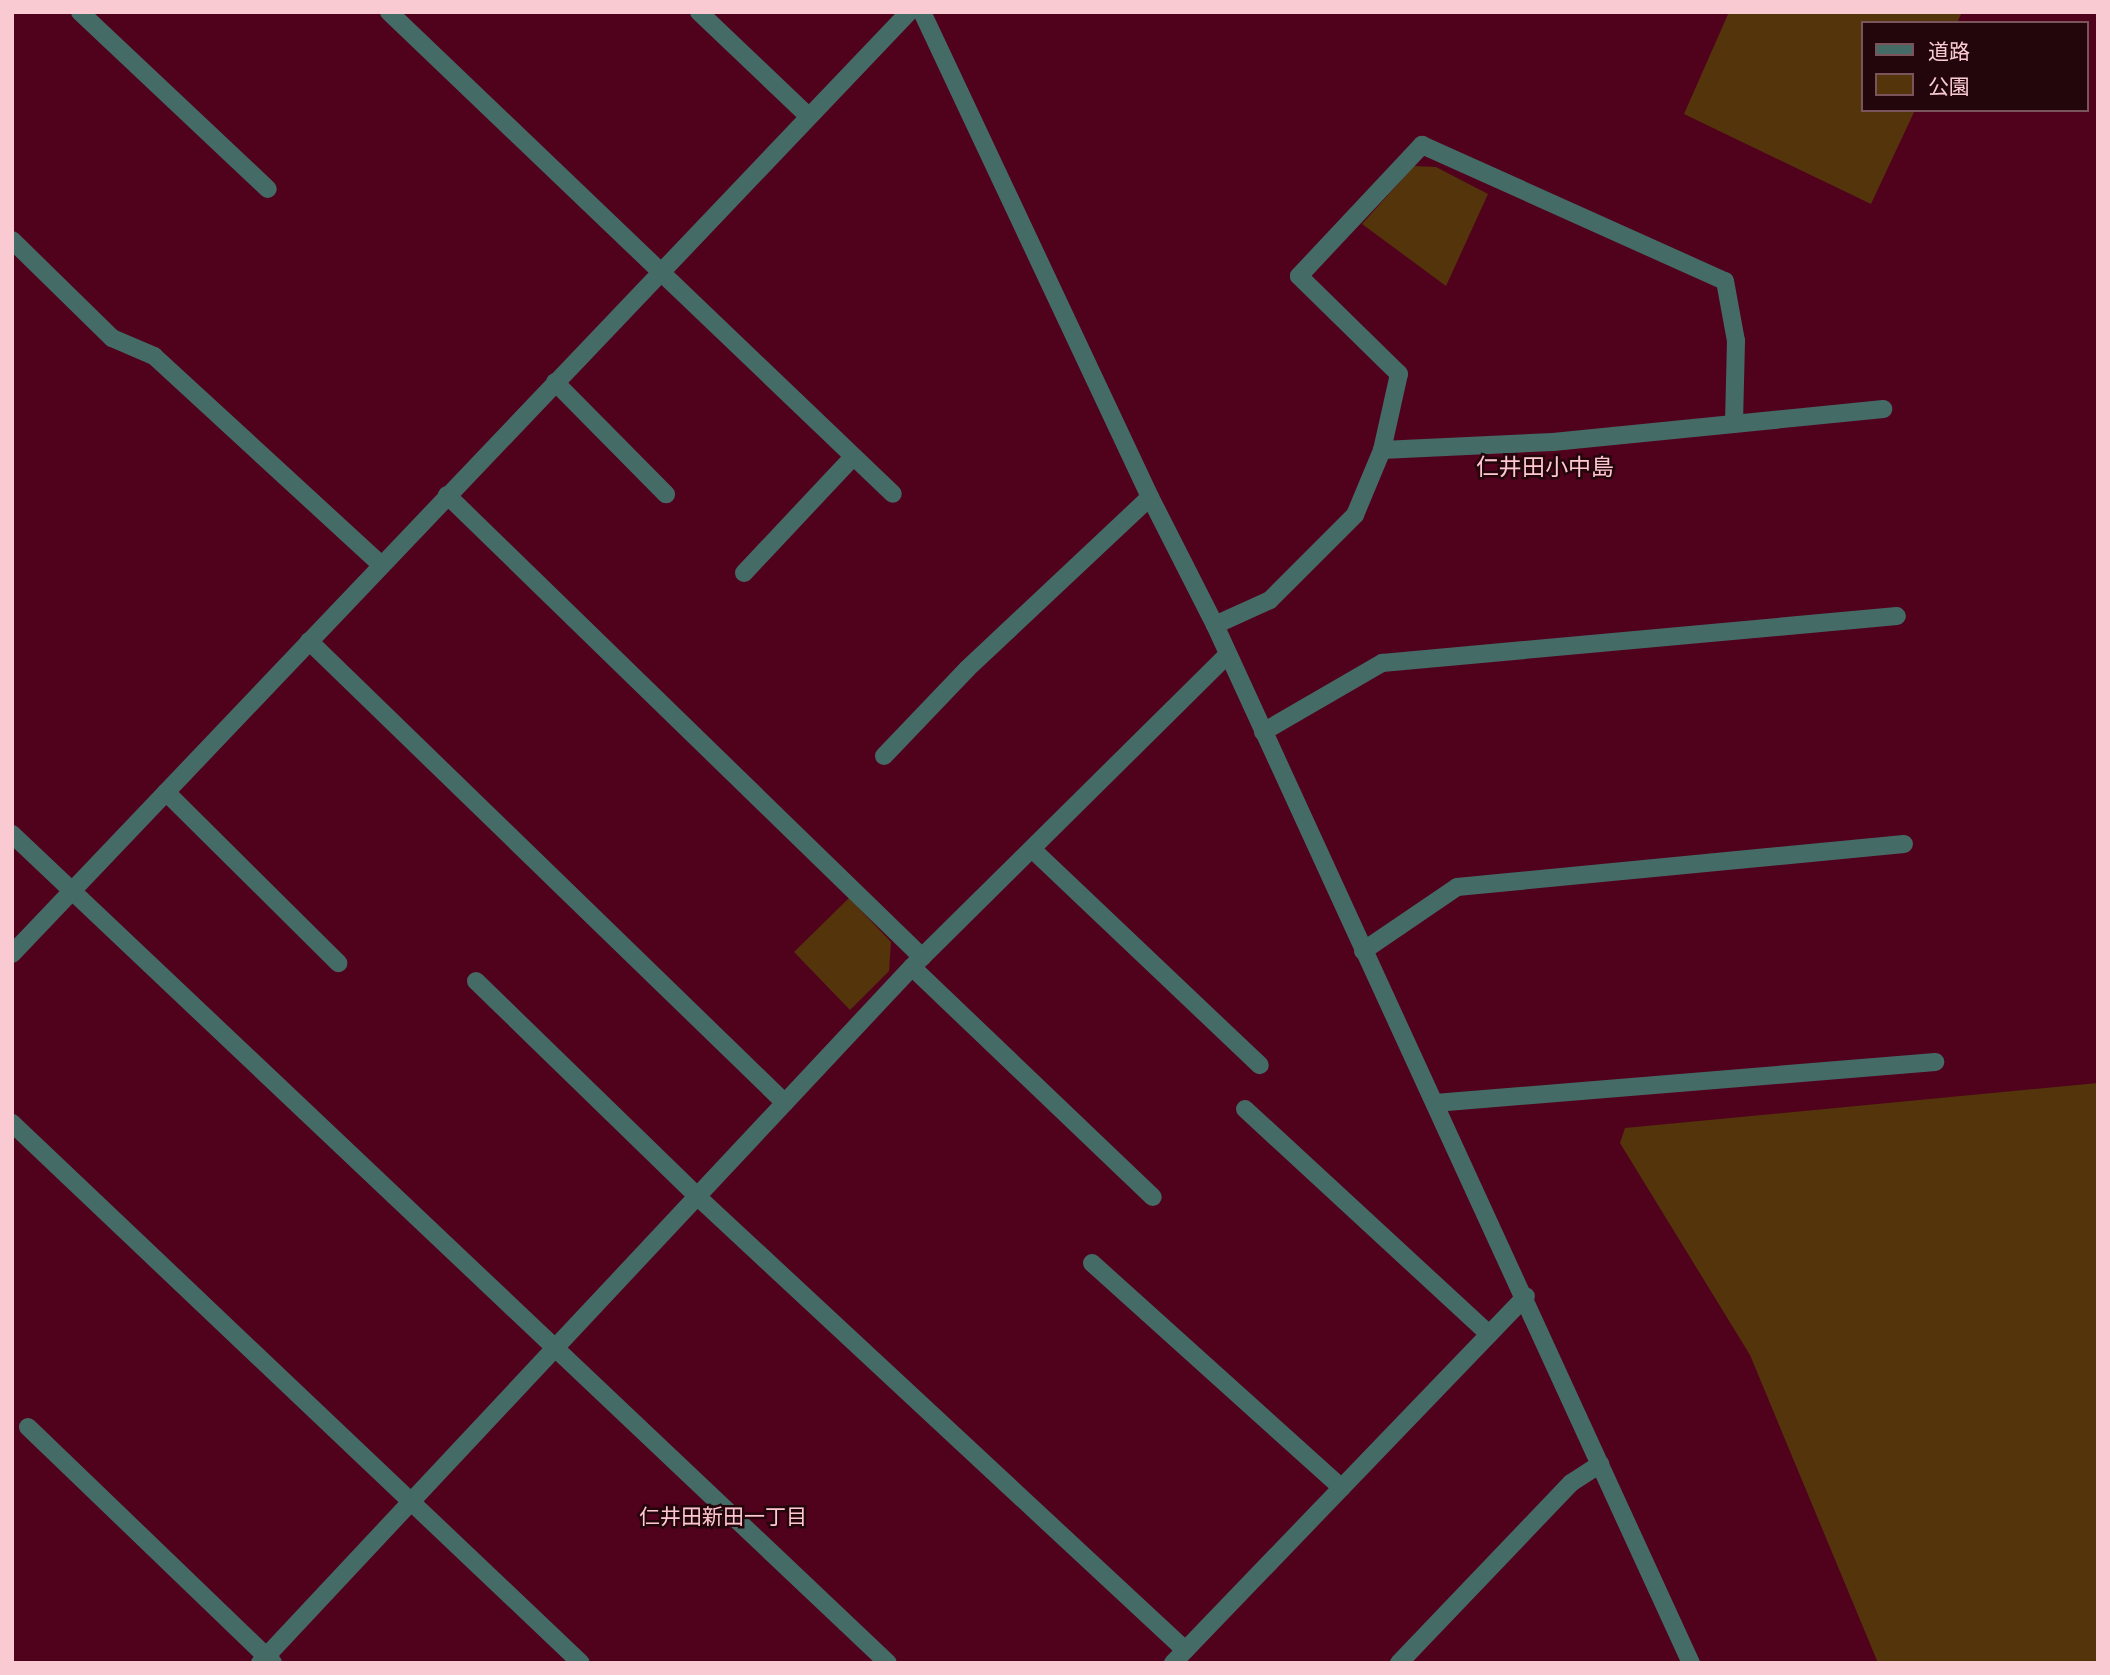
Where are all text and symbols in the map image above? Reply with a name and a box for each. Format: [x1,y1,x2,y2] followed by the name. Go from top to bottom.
[1862,21,2089,112] legend
[1928,39,1970,65] text: 道路
[1928,74,1970,100] text: 公園
[1476,454,1614,482] district label: 仁井田小中島
[639,1504,807,1530] district label: 仁井田新田一丁目

